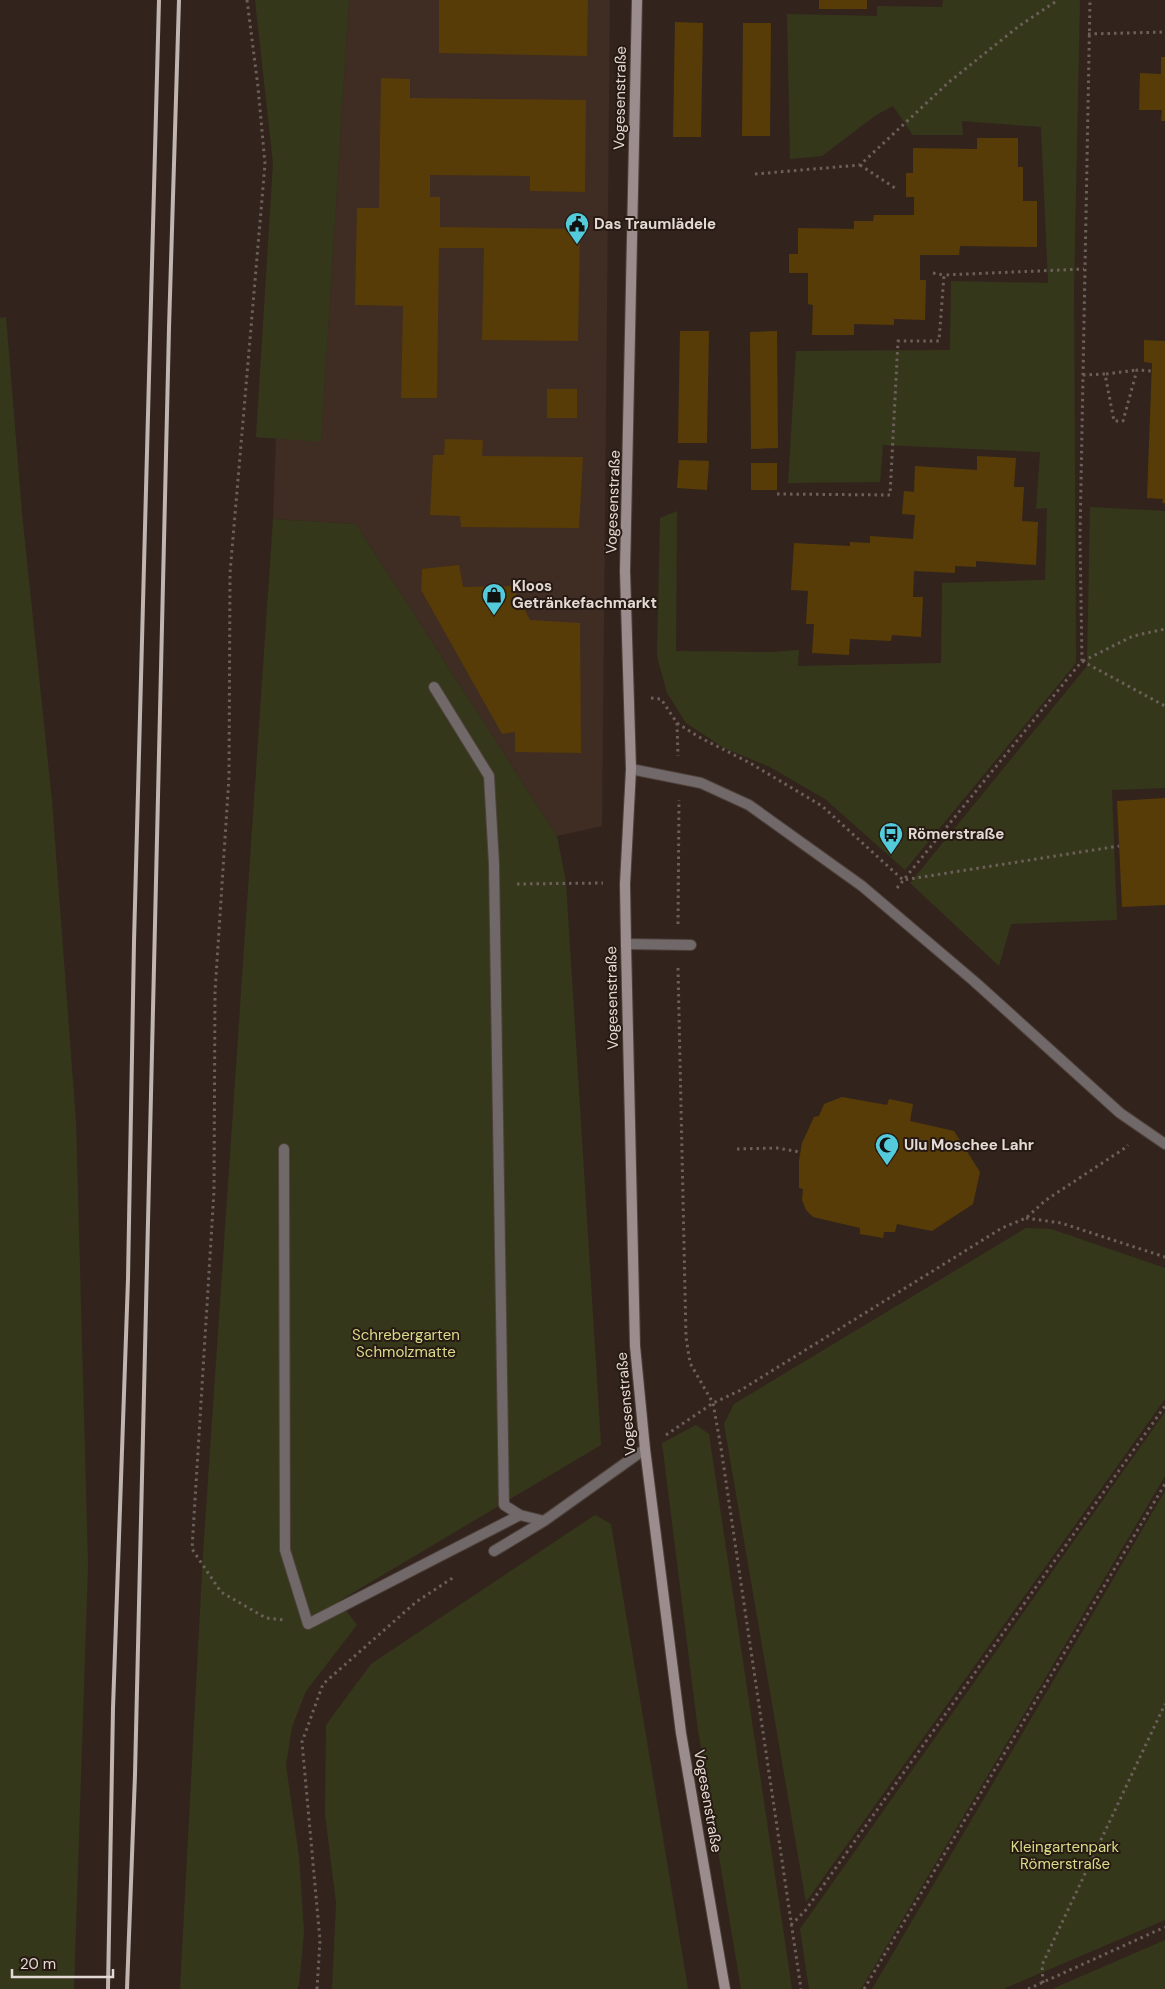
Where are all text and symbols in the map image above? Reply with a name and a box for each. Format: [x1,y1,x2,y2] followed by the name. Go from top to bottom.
[609,46,631,150] street label: Vogesenstraße
[564,211,590,245] public building icon: Das Traumlädele
[594,214,716,234] place label: Das Traumlädele
[601,450,625,554] street label: Vogesenstraße
[512,576,657,613] place label: Kloos Getränkefachmarkt
[481,582,507,616] shop icon: Kloos Getränkefachmarkt
[878,821,904,855] bus stop icon: Römerstraße
[908,824,1004,844] place label: Römerstraße
[601,946,623,1050] street label: Vogesenstraße
[874,1132,900,1166] mosque icon: Ulu Moschee Lahr
[904,1135,1034,1155] place label: Ulu Moschee Lahr
[352,1325,460,1362] park label: Schrebergarten Schmolzmatte
[612,1351,640,1457] street label: Vogesenstraße
[689,1748,727,1854] street label: Vogesenstraße
[1011,1837,1120,1874] park label: Kleingartenpark Römerstraße
[12,1946,114,1978] scale bar
[20,1954,56,1974] text: 20 m

